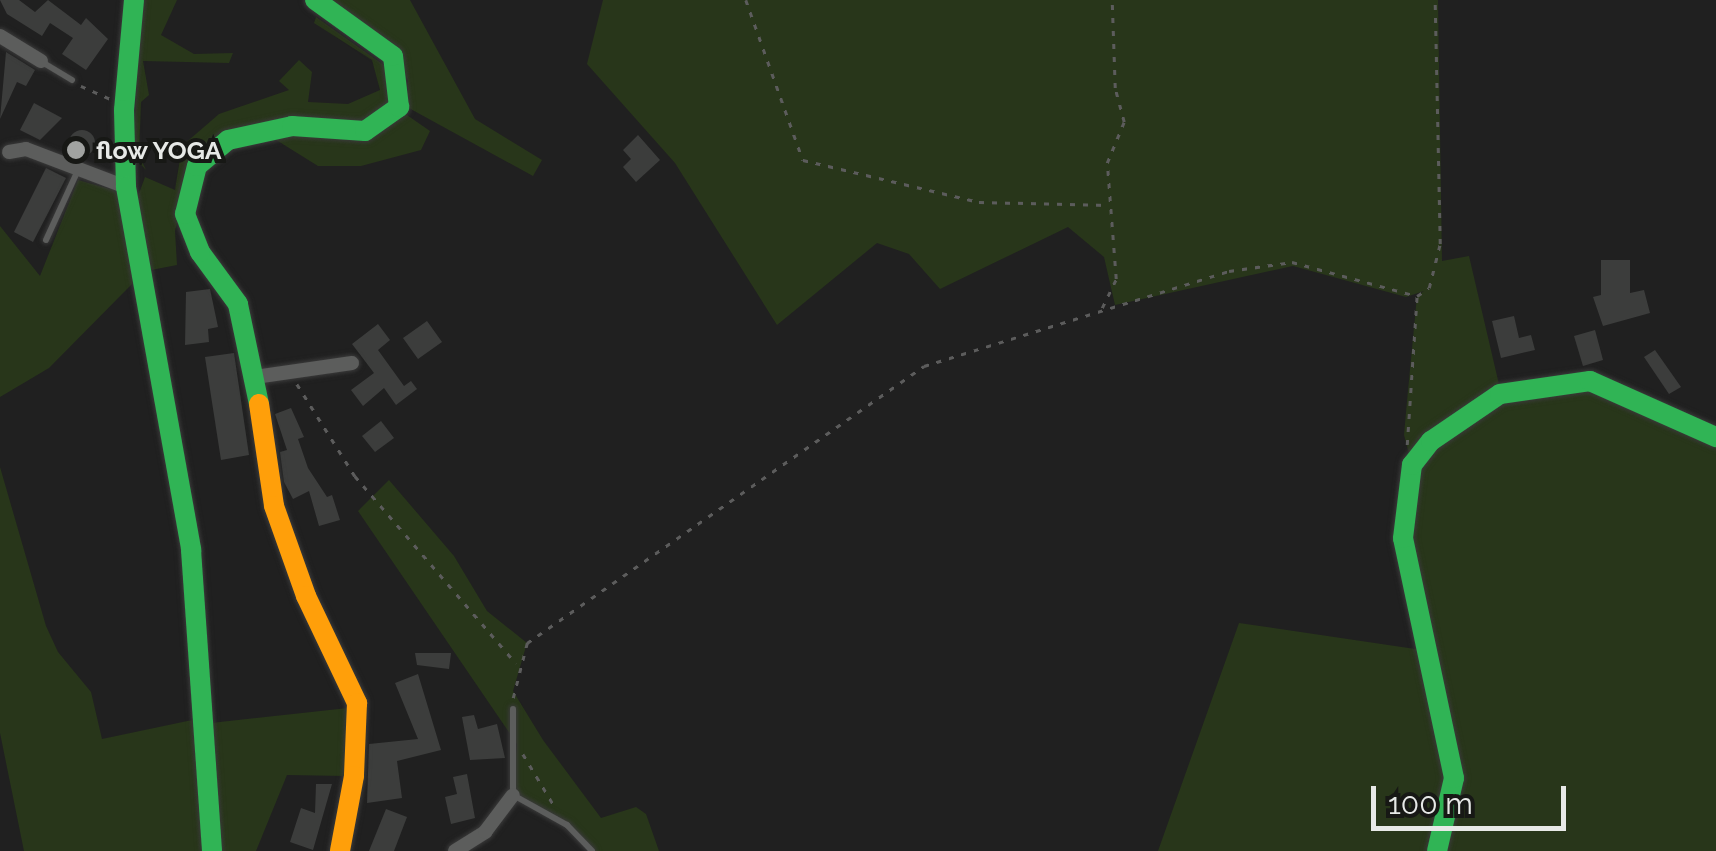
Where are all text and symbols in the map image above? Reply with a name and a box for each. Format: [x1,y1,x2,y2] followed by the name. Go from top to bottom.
[96,135,223,165] place label: flow YOGA
[65,139,87,161] marker: flow YOGA
[1376,766,1571,828] scale bar
[1388,786,1473,821] text: 100 m

